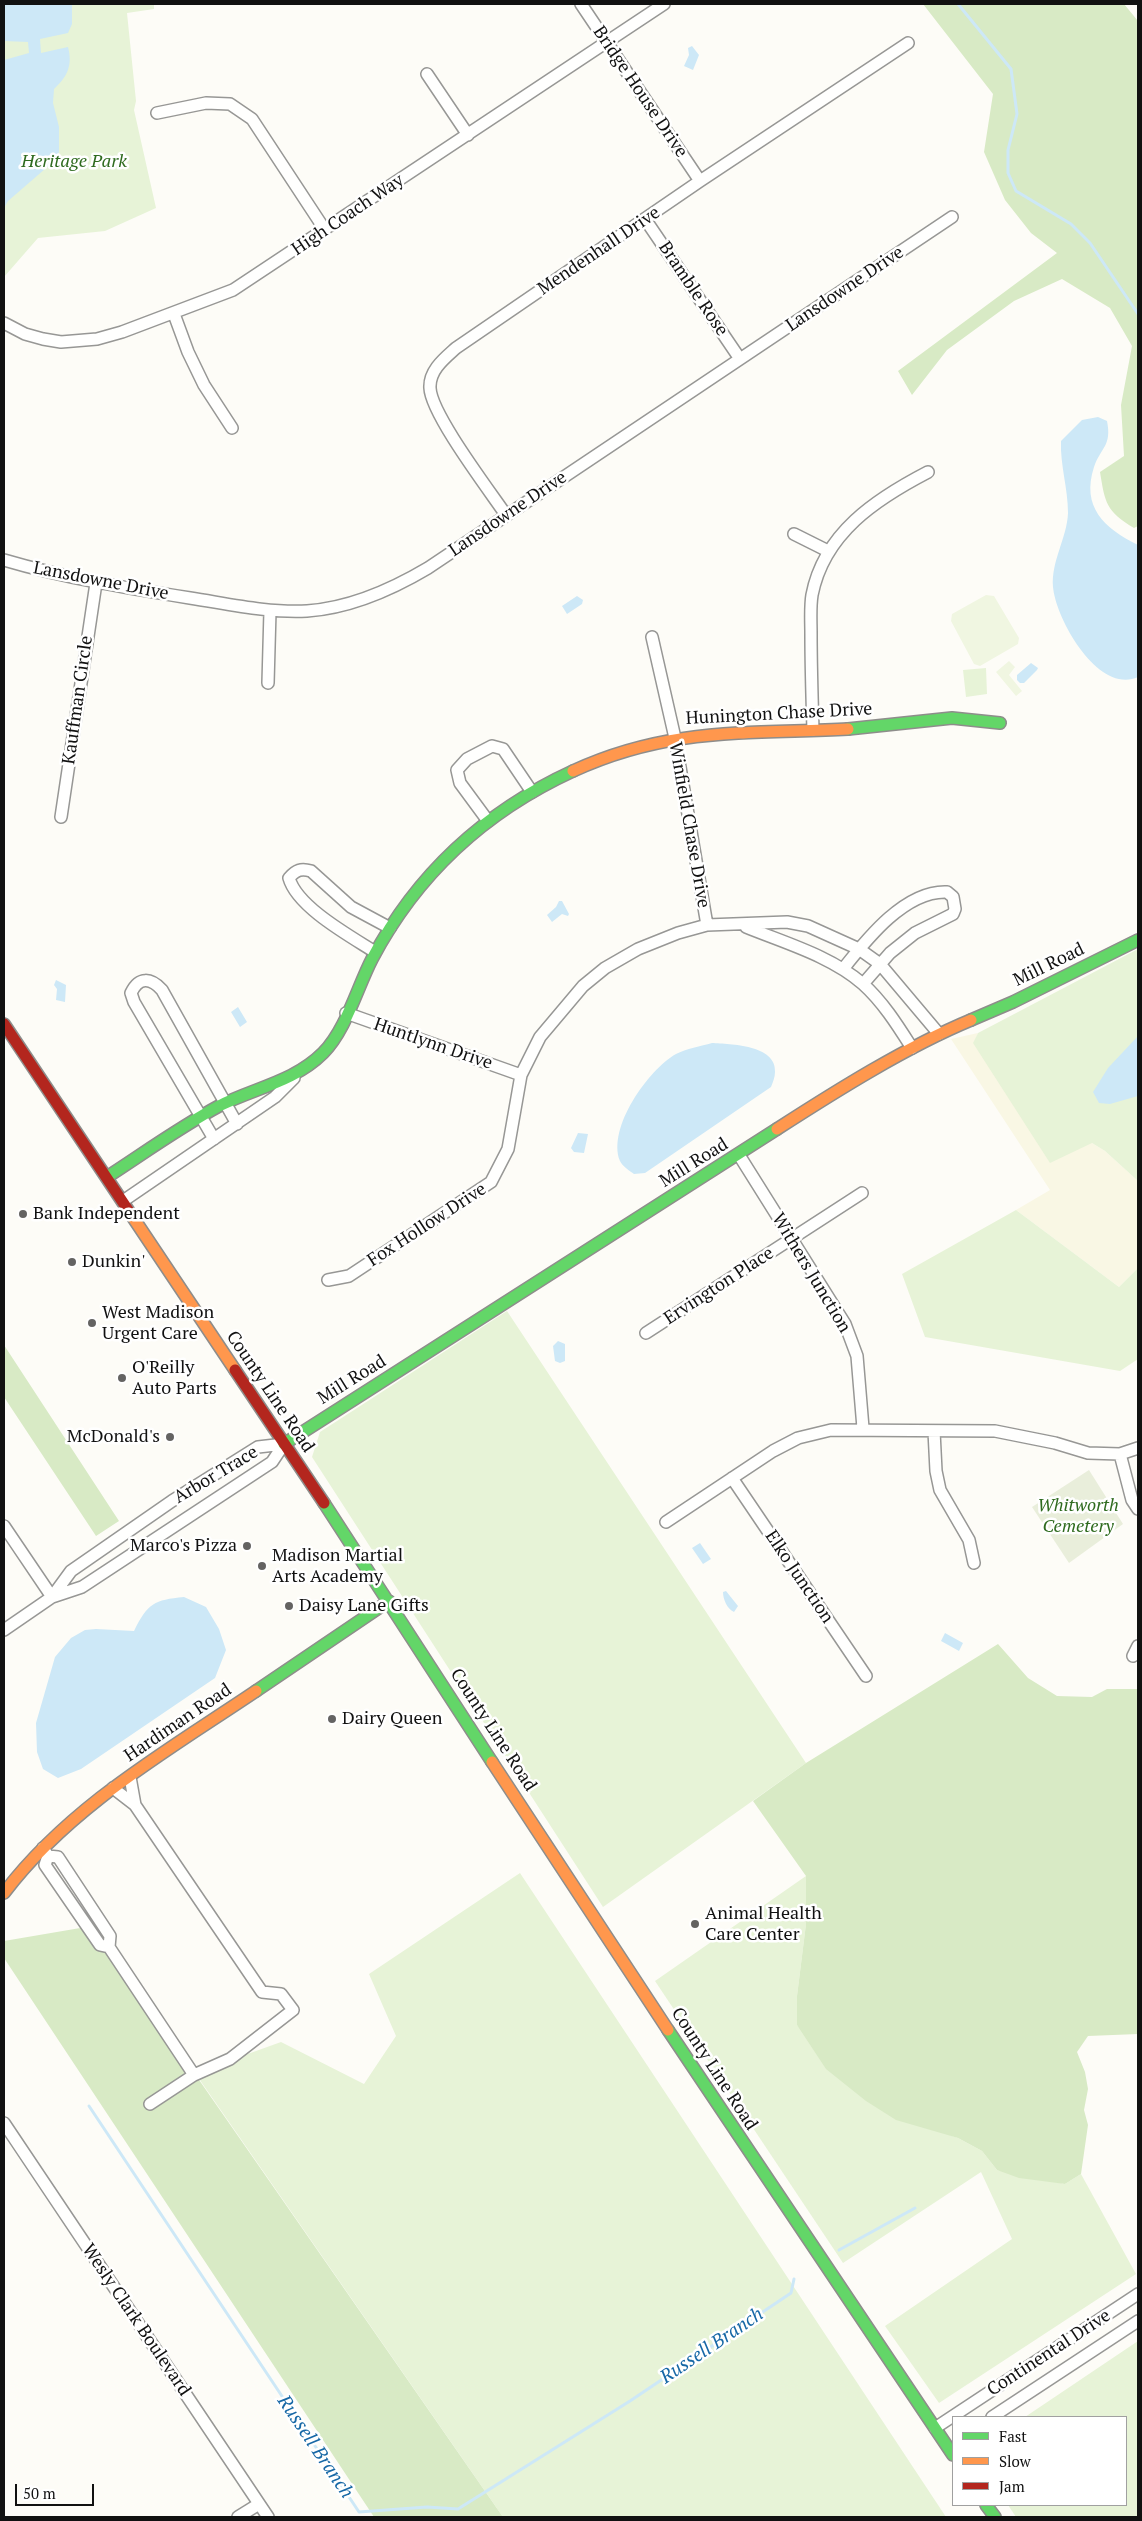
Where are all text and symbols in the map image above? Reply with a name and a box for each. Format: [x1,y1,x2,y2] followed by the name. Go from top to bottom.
[588,22,692,162] street label: Bridge House Drive
[21,151,127,173] park label: Heritage Park
[288,170,408,260] street label: High Coach Way
[534,202,664,300] street label: Mendenhall Drive
[654,238,732,340] street label: Bramble Rose
[782,242,908,336] street label: Lansdowne Drive
[445,467,571,561] street label: Lansdowne Drive
[32,557,170,605] street label: Lansdowne Drive
[58,634,98,766] street label: Kauffman Circle
[685,698,873,730] street label: Hunington Chase Drive
[664,740,714,910] street label: Winfield Chase Drive
[1010,939,1088,991] street label: Mill Road
[371,1014,495,1074] street label: Huntlynn Drive
[656,1134,732,1192] street label: Mill Road
[364,1179,490,1271] street label: Fox Hollow Drive
[33,1203,180,1225] place label: Bank Independent
[17,1208,29,1220] marker: Bank Independent
[767,1209,855,1337] street label: Withers Junction
[660,1243,778,1329] street label: Ervington Place
[82,1251,145,1273] place label: Dunkin'
[66,1256,78,1268] marker: Dunkin'
[102,1302,214,1345] place label: West Madison Urgent Care
[86,1317,98,1329] marker: West Madison Urgent Care
[221,1327,319,1457] street label: County Line Road
[314,1351,390,1409] street label: Mill Road
[132,1357,217,1400] place label: O'Reilly Auto Parts
[116,1372,128,1384] marker: O'Reilly Auto Parts
[67,1426,160,1448] place label: McDonald's
[164,1431,176,1443] marker: McDonald's
[170,1442,262,1508] street label: Arbor Trace
[1037,1495,1119,1538] park label: Whitworth Cemetery
[760,1526,838,1628] street label: Elko Junction
[130,1535,237,1557] place label: Marco's Pizza
[241,1540,253,1552] marker: Marco's Pizza
[272,1545,403,1588] place label: Madison Martial Arts Academy
[256,1560,268,1572] marker: Madison Martial Arts Academy
[299,1595,429,1617] place label: Daisy Lane Gifts
[283,1600,295,1612] marker: Daisy Lane Gifts
[445,1665,541,1795] street label: County Line Road
[120,1679,236,1767] street label: Hardiman Road
[342,1708,442,1730] place label: Dairy Queen
[326,1713,338,1725] marker: Dairy Queen
[705,1903,822,1946] place label: Animal Health Care Center
[689,1918,701,1930] marker: Animal Health Care Center
[666,2004,762,2134] street label: County Line Road
[77,2240,195,2400] street label: Wesly Clark Boulevard
[656,2303,768,2389] water label: Russell Branch
[983,2305,1115,2401] street label: Continental Drive
[272,2391,358,2503] water label: Russell Branch
[952,2416,1127,2506] legend
[999,2426,1027,2446] text: Fast
[999,2451,1031,2471] text: Slow
[18,2474,96,2506] scale bar
[999,2476,1025,2496] text: Jam
[23,2483,56,2503] text: 50 m

